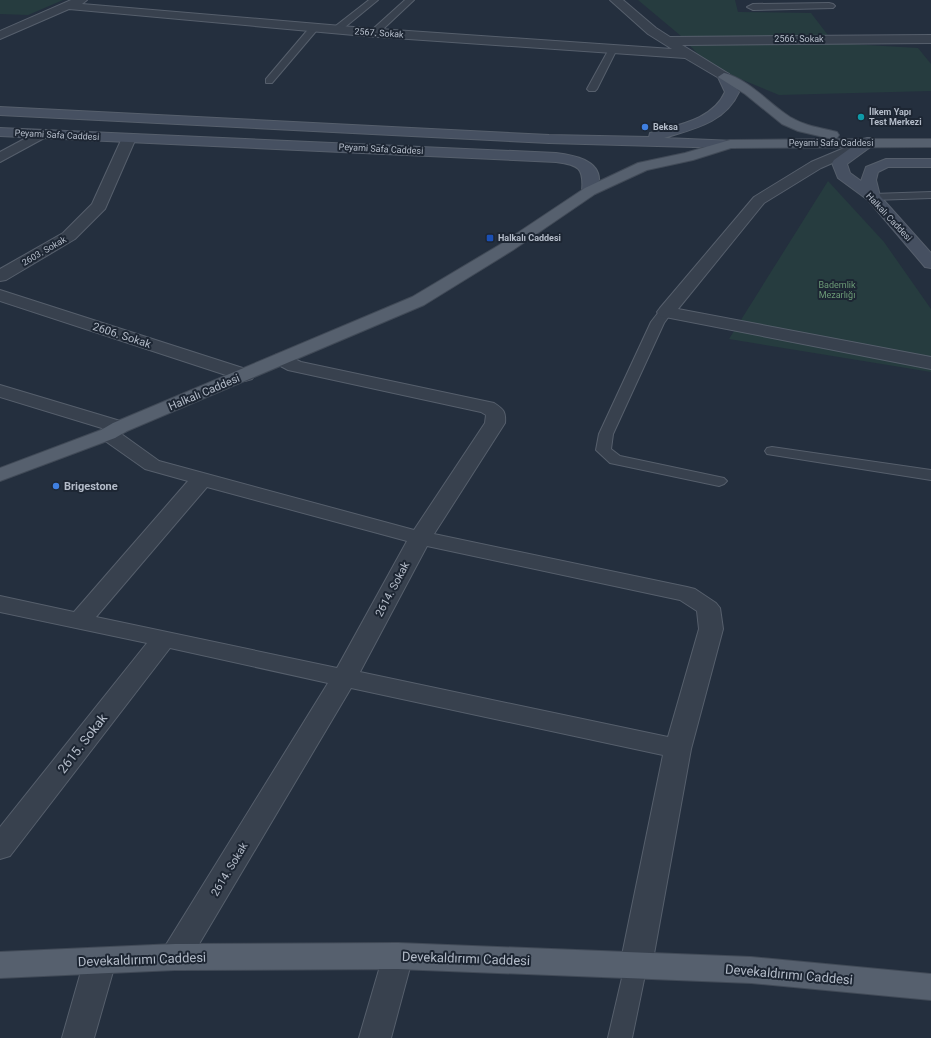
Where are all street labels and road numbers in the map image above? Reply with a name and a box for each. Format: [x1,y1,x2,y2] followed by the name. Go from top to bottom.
[354,26,404,40] street label: 2567. Sokak
[774,34,824,44] street label: 2566. Sokak
[14,128,100,142] street label: Peyami Safa Caddesi
[789,138,873,148] street label: Peyami Safa Caddesi
[338,142,424,156] street label: Peyami Safa Caddesi
[864,191,914,243] street label: Halkalı Caddesi
[20,234,68,268] street label: 2603. Sokak
[91,320,153,351] street label: 2606. Sokak
[167,372,242,413] street label: Halkalı Caddesi
[373,559,413,619] street label: 2614. Sokak
[55,710,110,776] street label: 2615. Sokak
[208,840,251,898] street label: 2614. Sokak
[402,949,530,968] street label: Devekaldırımı Caddesi
[78,950,206,969] street label: Devekaldırımı Caddesi
[724,961,853,988] street label: Devekaldırımı Caddesi

